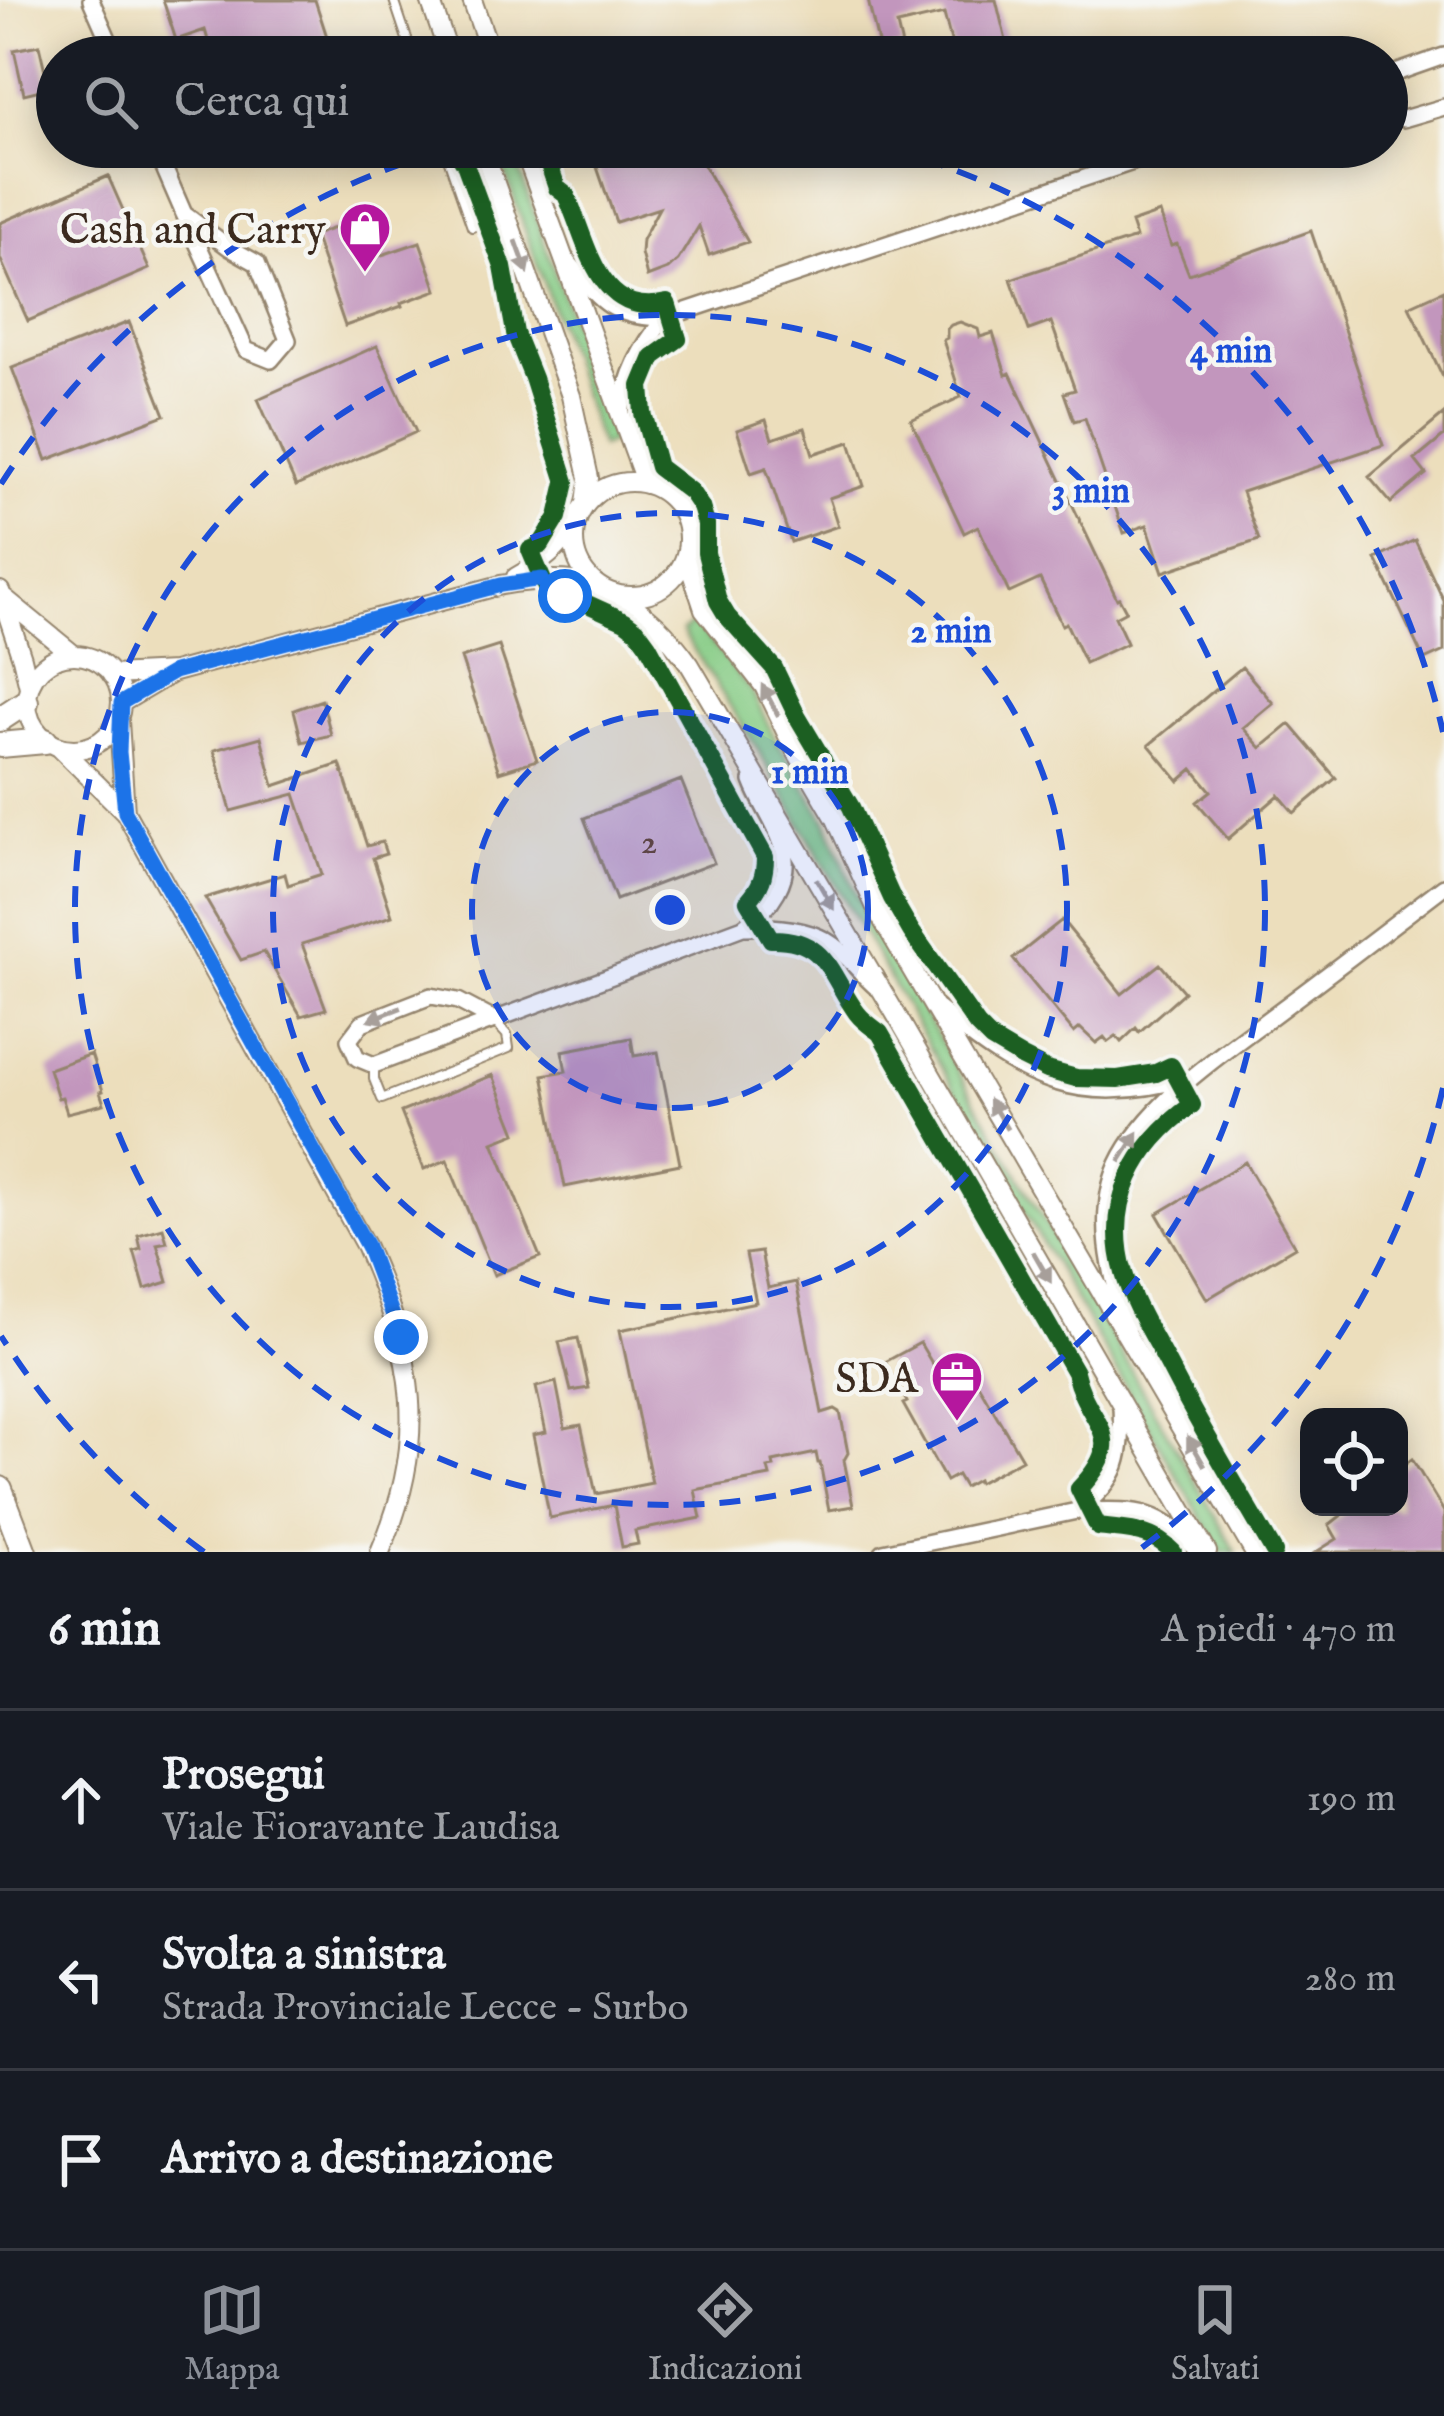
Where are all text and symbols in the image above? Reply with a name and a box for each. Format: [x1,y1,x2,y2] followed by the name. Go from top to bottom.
[36,36,1408,168] search box
[78,69,144,135] icon: search
[174,74,350,131] text: Cerca qui
[337,200,393,274] shop icon: Cash and Carry
[60,205,326,258] place label: Cash and Carry
[514,239,532,275] one-way arrow
[1190,329,1272,375] text: 4 min
[1052,469,1130,515] text: 3 min
[538,569,592,623] route start
[910,609,992,655] text: 2 min
[760,682,780,717] one-way arrow
[771,750,849,796] text: 1 min
[641,820,657,866] house number: 2
[813,877,834,910] one-way arrow
[649,889,691,931] centre of rings
[367,1005,403,1024] one-way arrow
[988,1097,1009,1131] one-way arrow
[1118,1130,1139,1164] one-way arrow
[1031,1250,1052,1284] one-way arrow
[374,1310,428,1364] route end
[929,1349,985,1423] office icon: SDA
[835,1354,920,1407] place label: SDA
[1300,1408,1408,1516] map controls
[1300,1408,1408,1516] button: locate
[1186,1434,1207,1468] one-way arrow
[48,1598,161,1663] text: 6 min
[1161,1606,1396,1655] text: A piedi · 470 m
[162,1747,325,1804] text: Prosegui
[48,1767,114,1833] icon: ahead
[1307,1775,1396,1824] text: 190 m
[162,1804,559,1853] text: Viale Fioravante Laudisa
[162,1927,446,1984] text: Svolta a sinistra
[48,1947,114,2013] icon: left
[1305,1955,1396,2004] text: 280 m
[162,1984,689,2033] text: Strada Provinciale Lecce - Surbo
[48,2127,114,2193] icon: arrive
[162,2131,553,2188] text: Arrivo a destinazione
[184,2277,280,2391] tab: Mappa
[648,2277,803,2391] tab: Indicazioni
[1171,2277,1260,2391] tab: Salvati

